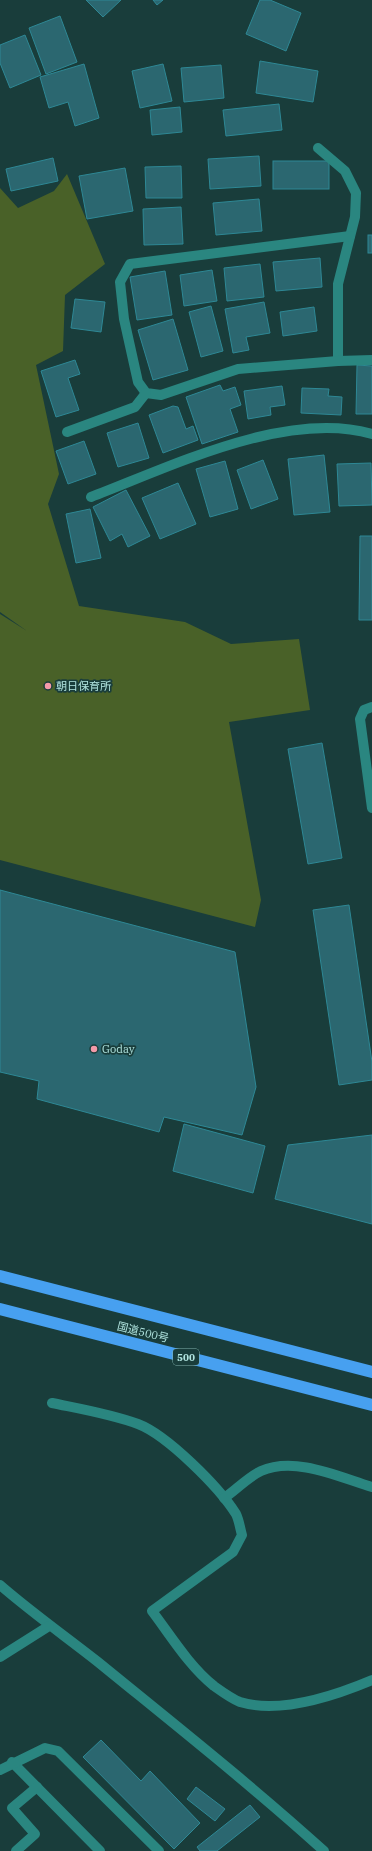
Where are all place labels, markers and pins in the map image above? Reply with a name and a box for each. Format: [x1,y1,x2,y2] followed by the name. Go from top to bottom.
[56,679,112,693] place label: 朝日保育所
[43,681,53,691] marker: 朝日保育所
[102,1042,135,1056] place label: Goday
[89,1044,99,1054] marker: Goday

